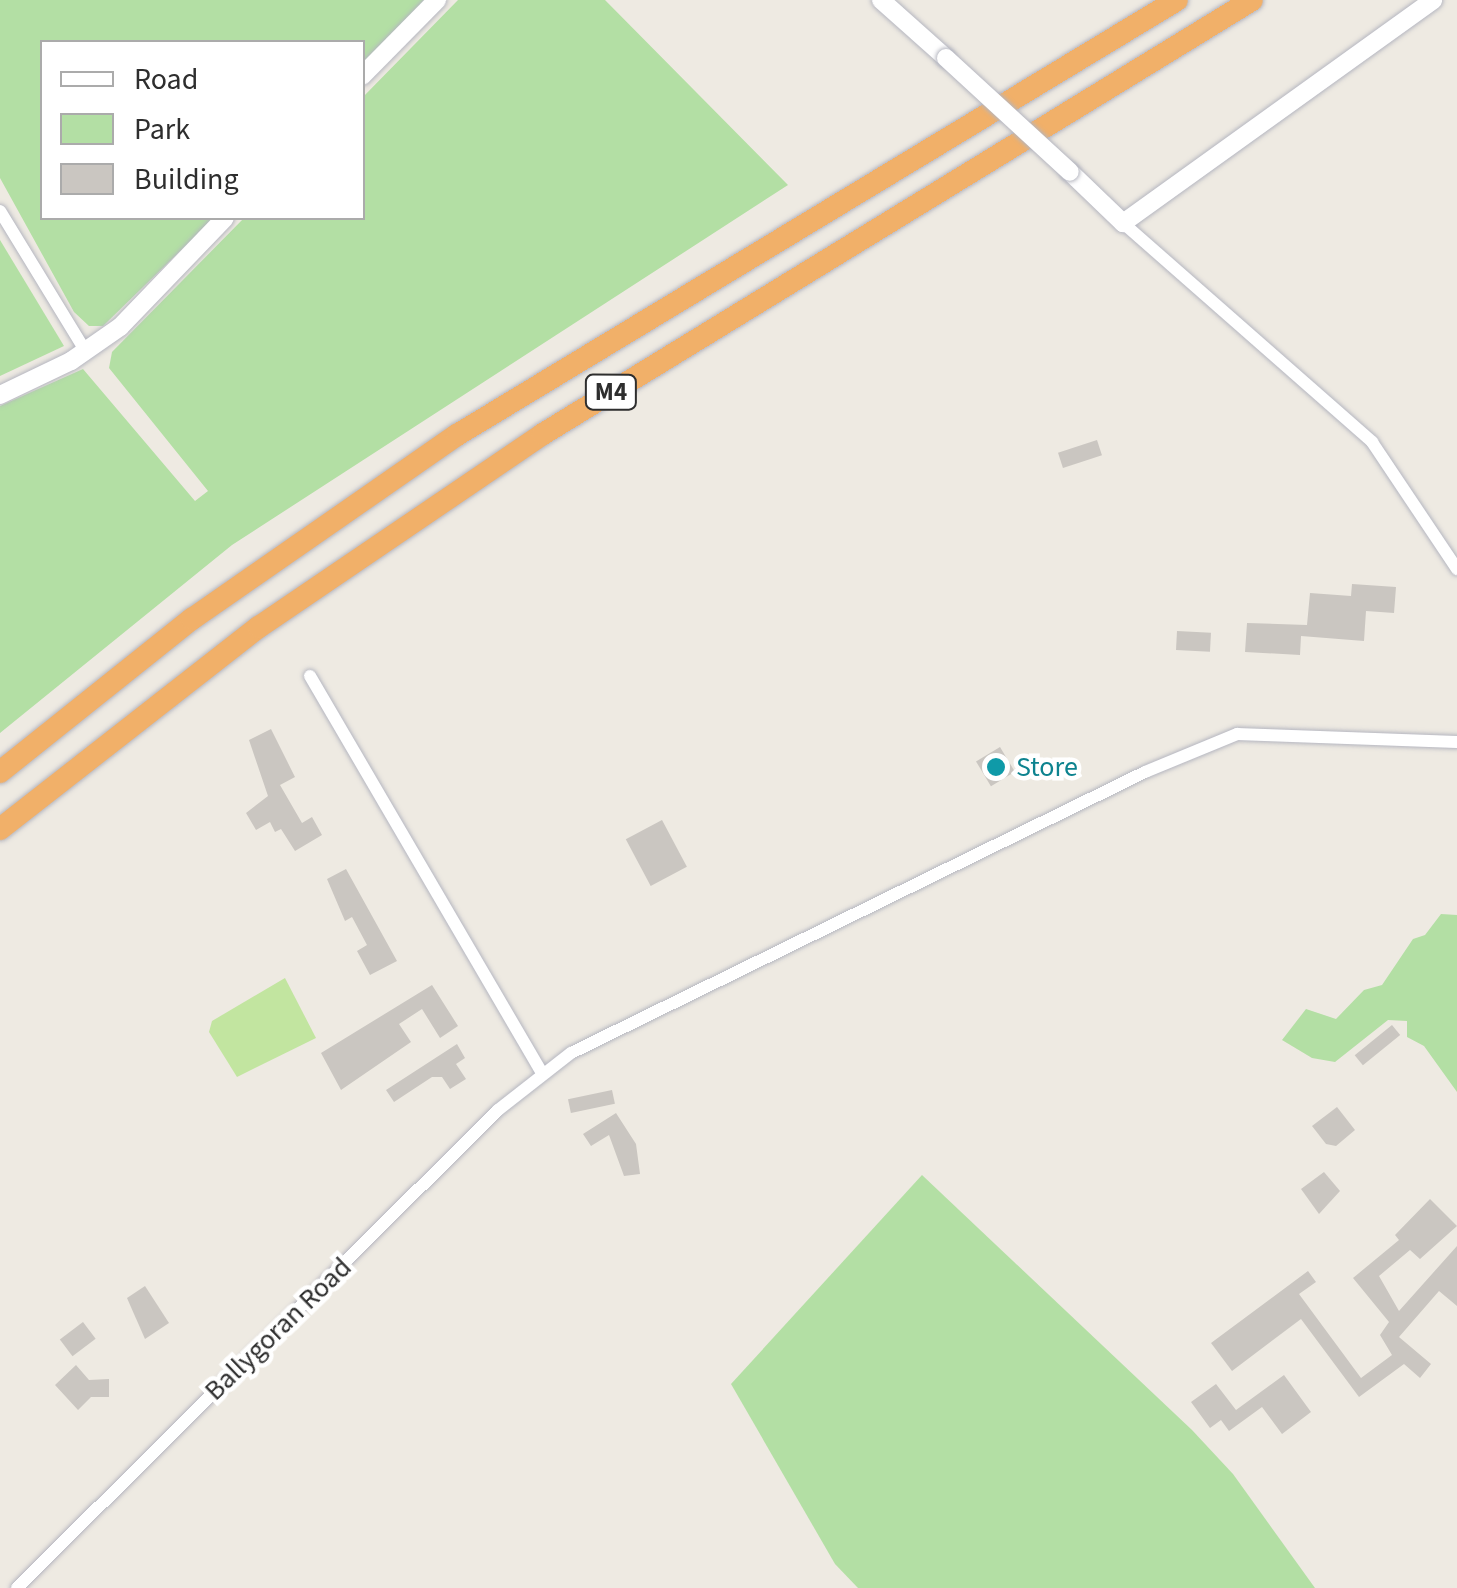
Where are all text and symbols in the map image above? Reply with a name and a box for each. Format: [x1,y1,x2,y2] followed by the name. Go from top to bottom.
[40,40,365,220] legend
[134,58,198,101] text: Road
[134,108,190,151] text: Park
[134,158,239,201] text: Building
[584,372,638,412] road number: M4
[1016,750,1078,784] place label: Store
[985,756,1007,778] marker: Store
[198,1251,358,1407] street label: Ballygoran Road

